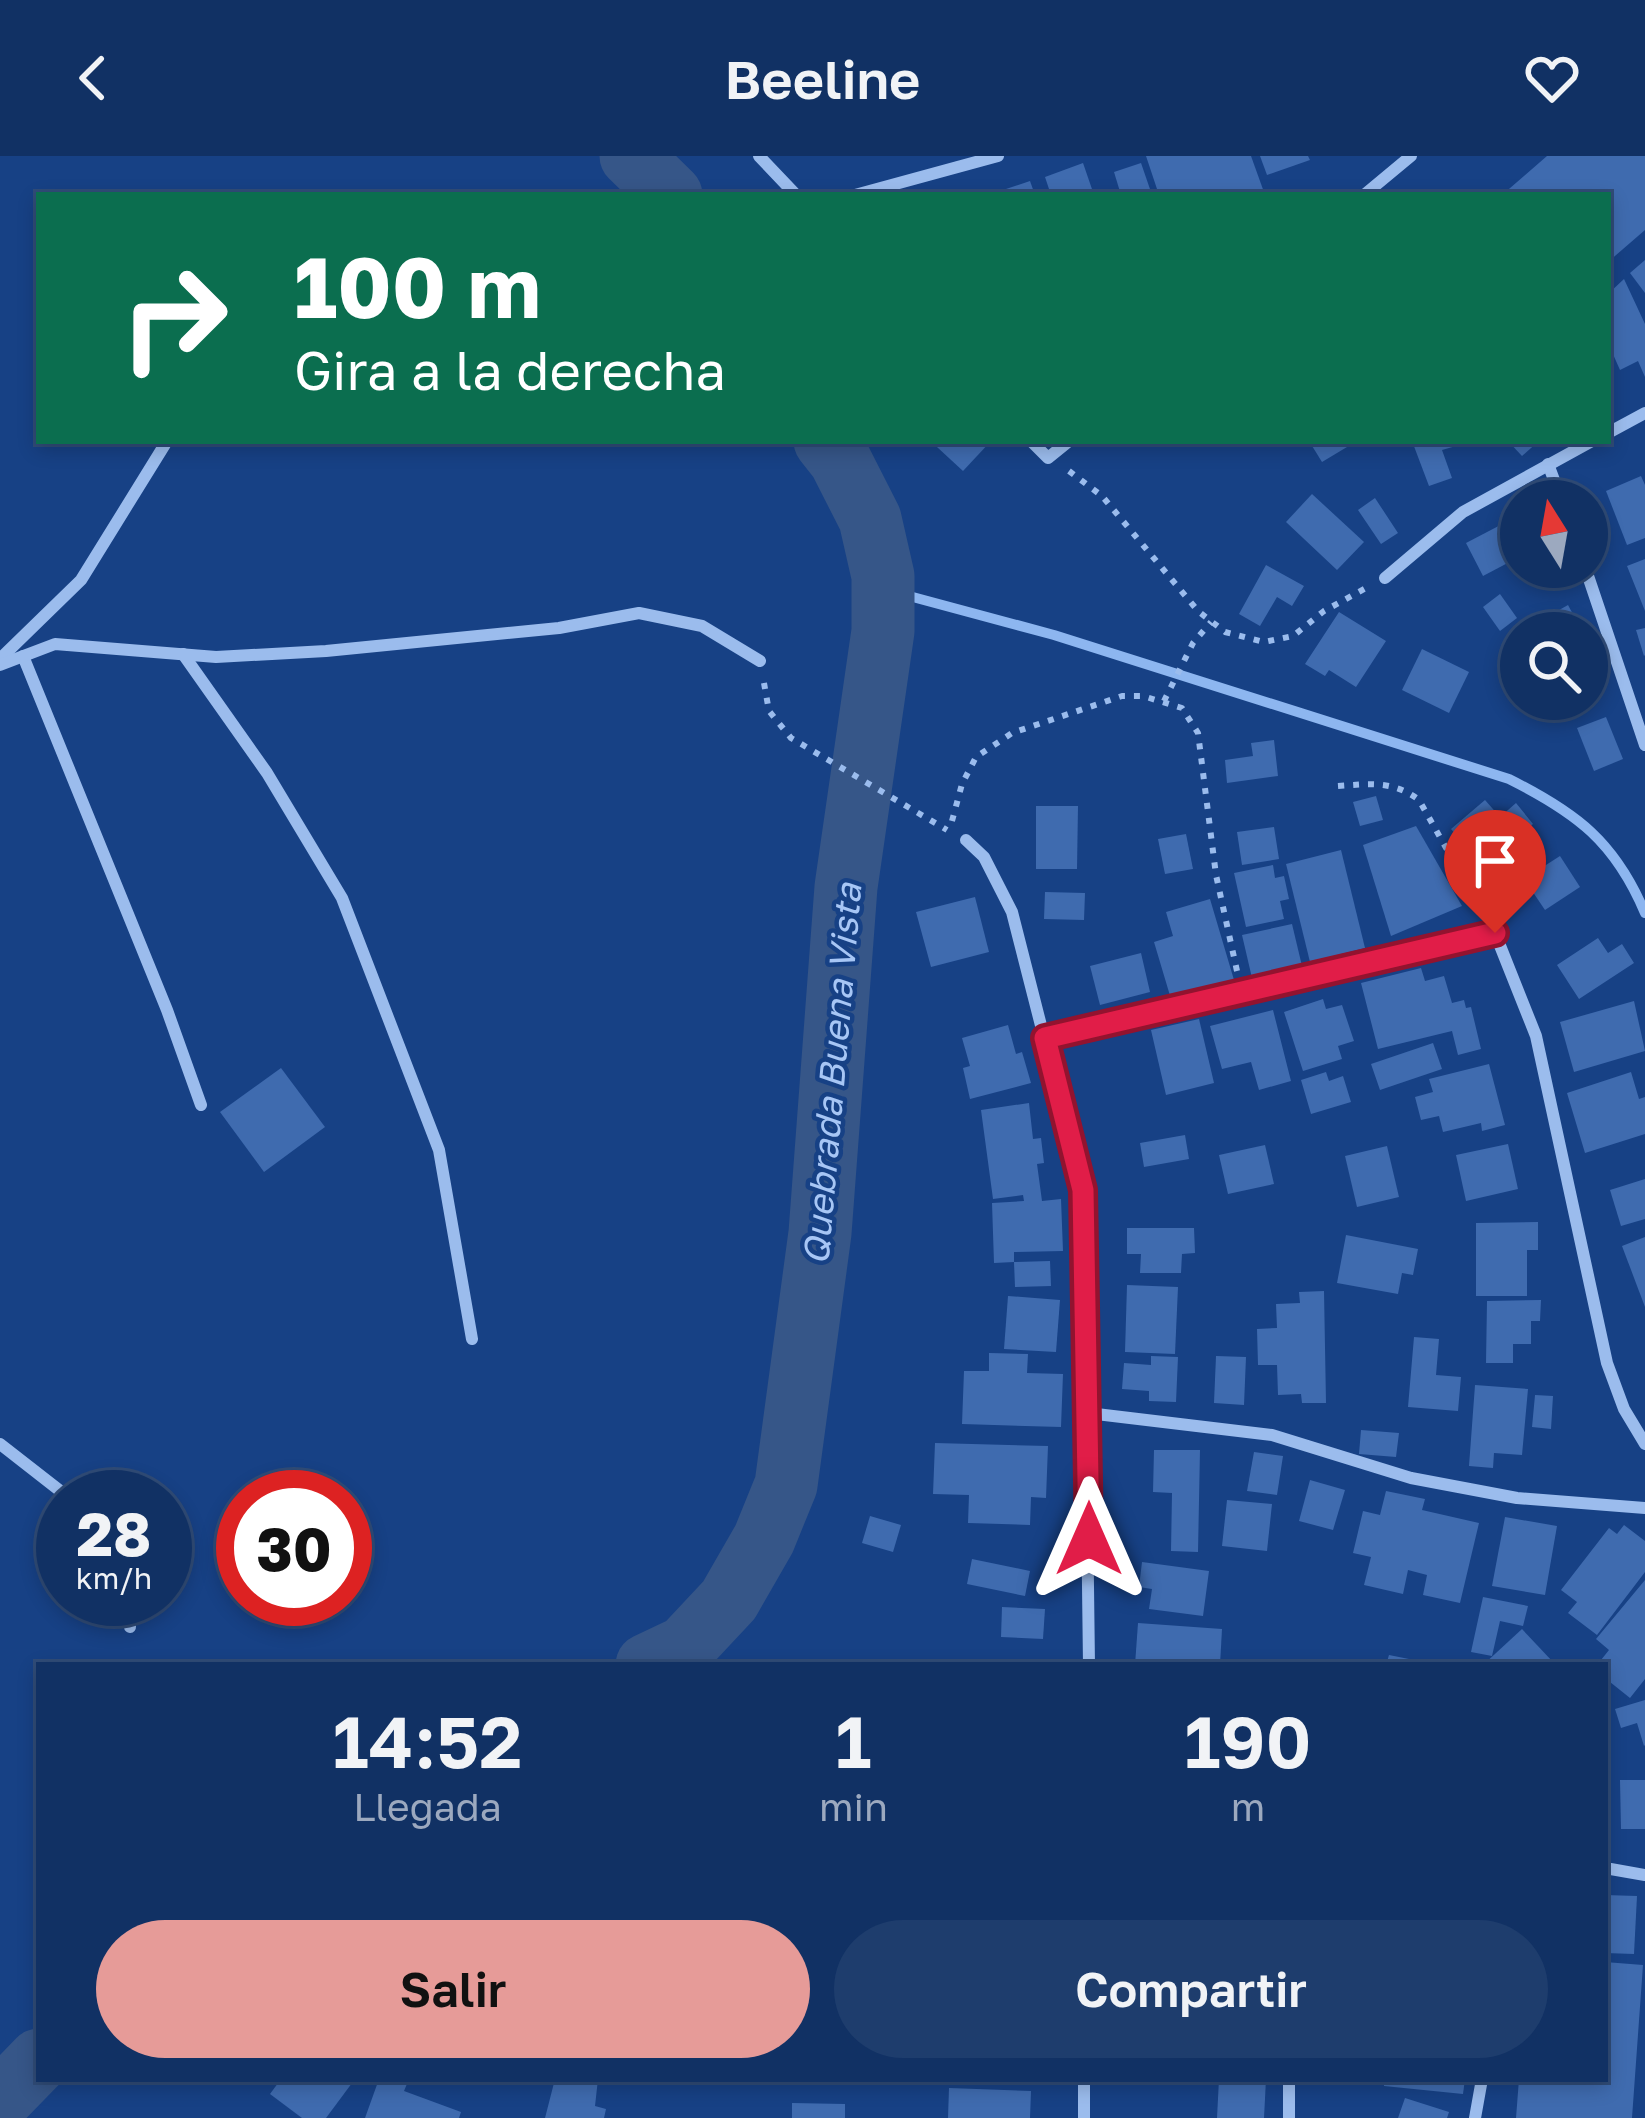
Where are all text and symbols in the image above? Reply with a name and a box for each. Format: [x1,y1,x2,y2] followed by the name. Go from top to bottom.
[60,45,126,111] icon: back
[1519,45,1585,111] icon: heart
[725,46,920,111] text: Beeline
[294,236,541,336] text: 100 m
[96,240,252,396] icon: right
[294,337,726,402] text: Gira a la derecha
[1500,480,1608,588] north arrow
[1500,480,1608,720] map controls
[1500,612,1608,720] button: search
[1444,810,1546,933] pin
[1462,828,1528,894] icon: arrive
[793,880,870,1267] water label: Quebrada Buena Vista
[216,1470,372,1626] speed limit sign: 30
[1026,1476,1152,1602] position arrow
[76,1497,151,1569] text: 28
[76,1560,152,1596] text: km/h
[332,1697,523,1784] text: 14:52
[835,1697,872,1784] text: 1
[1184,1697,1312,1784] text: 190
[353,1783,502,1830] text: Llegada
[819,1783,888,1830] text: min
[1231,1783,1265,1830] text: m
[96,1920,810,2058] button: Salir
[834,1920,1548,2058] button: Compartir

